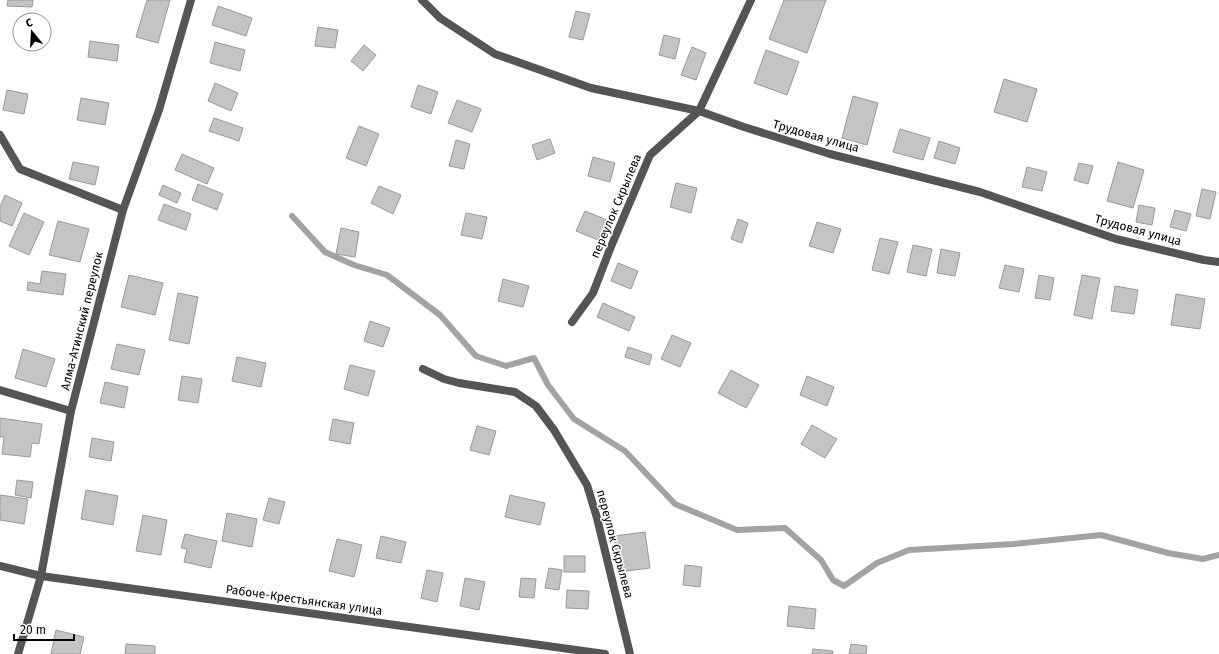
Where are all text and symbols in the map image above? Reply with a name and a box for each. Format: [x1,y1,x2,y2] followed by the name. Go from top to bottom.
[12,12,52,52] north arrow
[24,16,35,30] text: С
[771,117,861,155] street label: Трудовая улица
[588,152,644,260] street label: переулок Скрылева
[1093,212,1183,248] street label: Трудовая улица
[58,250,106,392] street label: Алма-Атинский переулок
[594,488,636,600] street label: переулок Скрылева
[225,582,383,618] street label: Рабоче-Крестьянская улица
[14,616,74,642] scale bar
[20,623,46,637] text: 20 m

